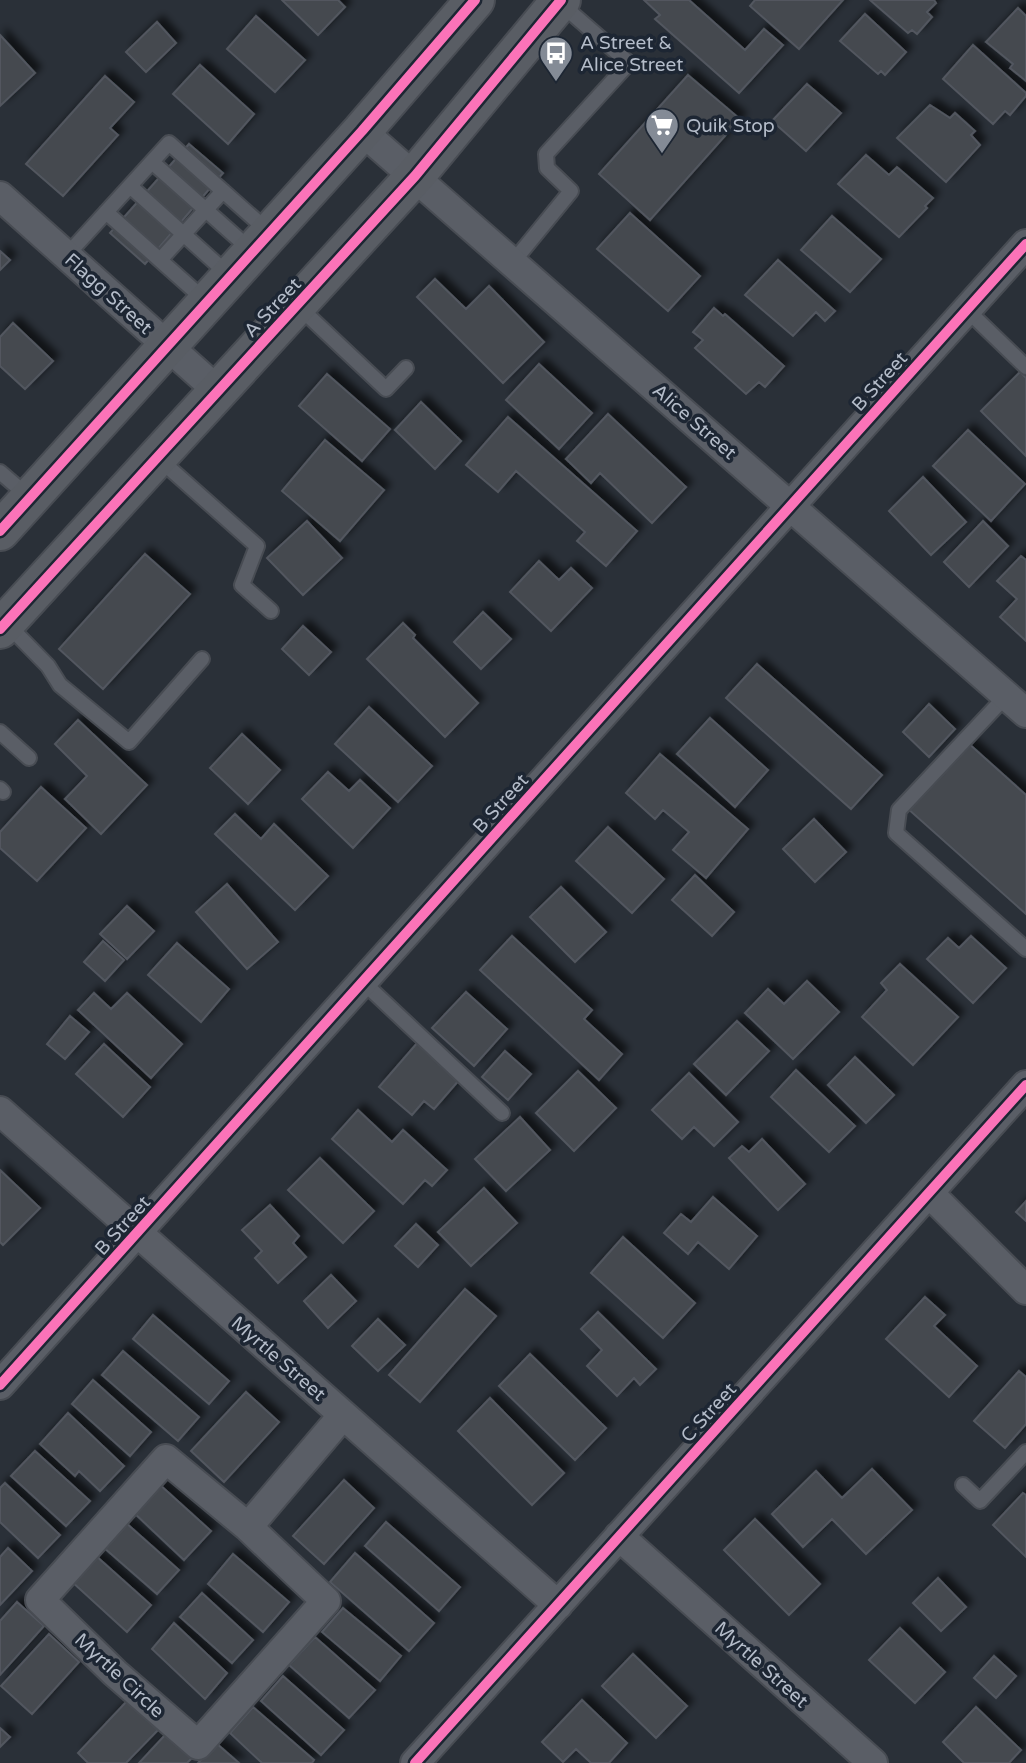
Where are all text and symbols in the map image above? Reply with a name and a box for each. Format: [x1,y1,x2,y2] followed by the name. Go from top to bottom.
[580,32,684,76] place label: A Street & Alice Street
[537,34,575,83] bus stop icon: A Street & Alice Street
[643,106,681,155] supermarket icon: Quik Stop
[686,115,775,137] place label: Quik Stop
[60,249,157,339] street label: Flagg Street
[240,273,306,342] street label: A Street
[847,347,912,416] street label: B Street
[648,379,741,464] street label: Alice Street
[468,769,533,838] street label: B Street
[90,1191,155,1260] street label: B Street
[227,1312,330,1406] street label: Myrtle Street
[676,1378,741,1447] street label: C Street
[710,1617,812,1712] street label: Myrtle Street
[70,1629,168,1723] street label: Myrtle Circle

